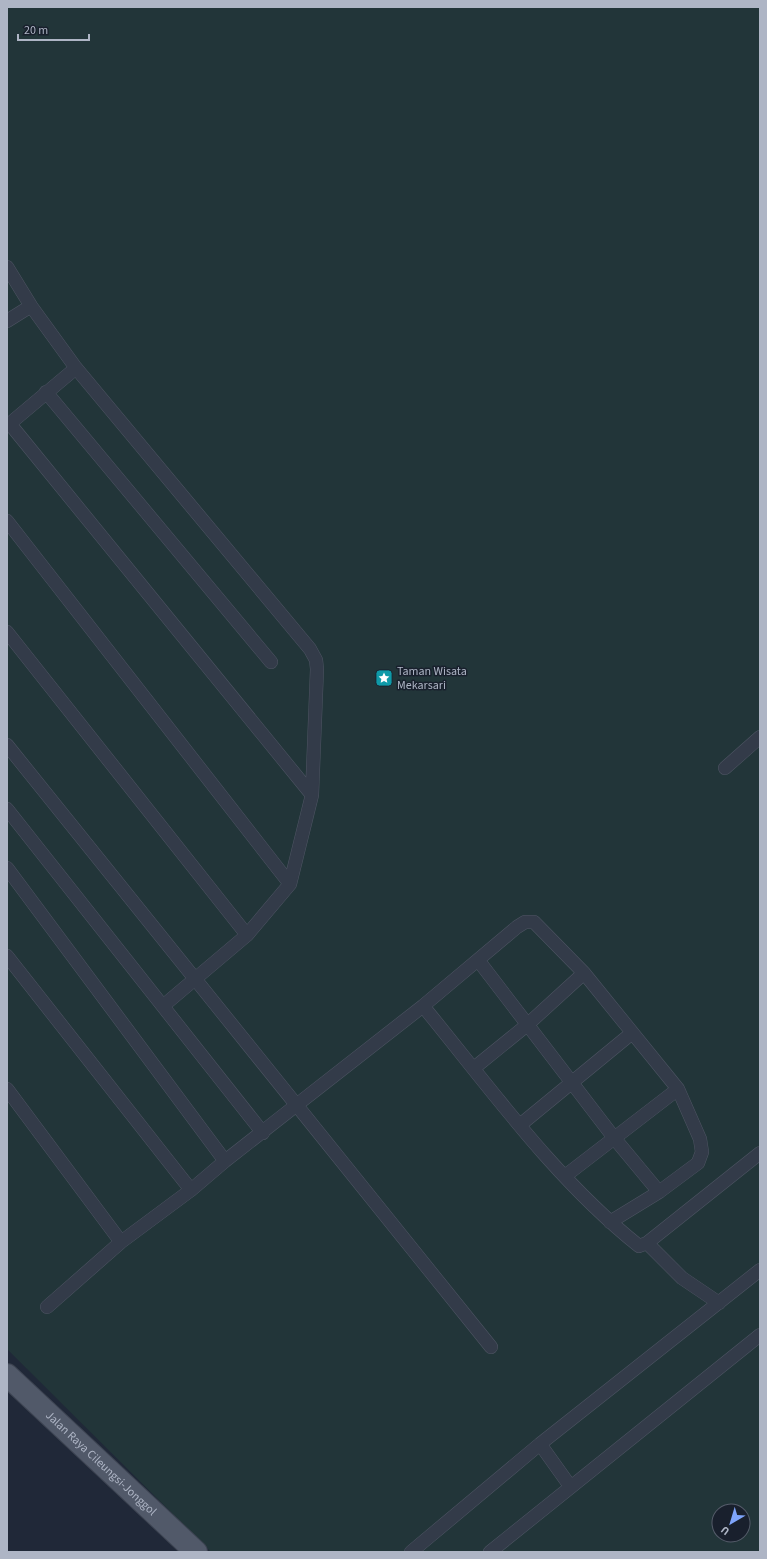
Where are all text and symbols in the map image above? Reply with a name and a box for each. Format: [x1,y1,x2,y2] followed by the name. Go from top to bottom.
[18,16,89,42] scale bar
[24,22,48,39] text: 20 m
[397,663,467,694] place label: Taman Wisata Mekarsari
[374,668,394,688] place icon: Taman Wisata Mekarsari
[42,1407,160,1520] street label: Jalan Raya Cileungsi-Jonggol
[711,1503,751,1543] north arrow
[718,1522,733,1539] text: U

